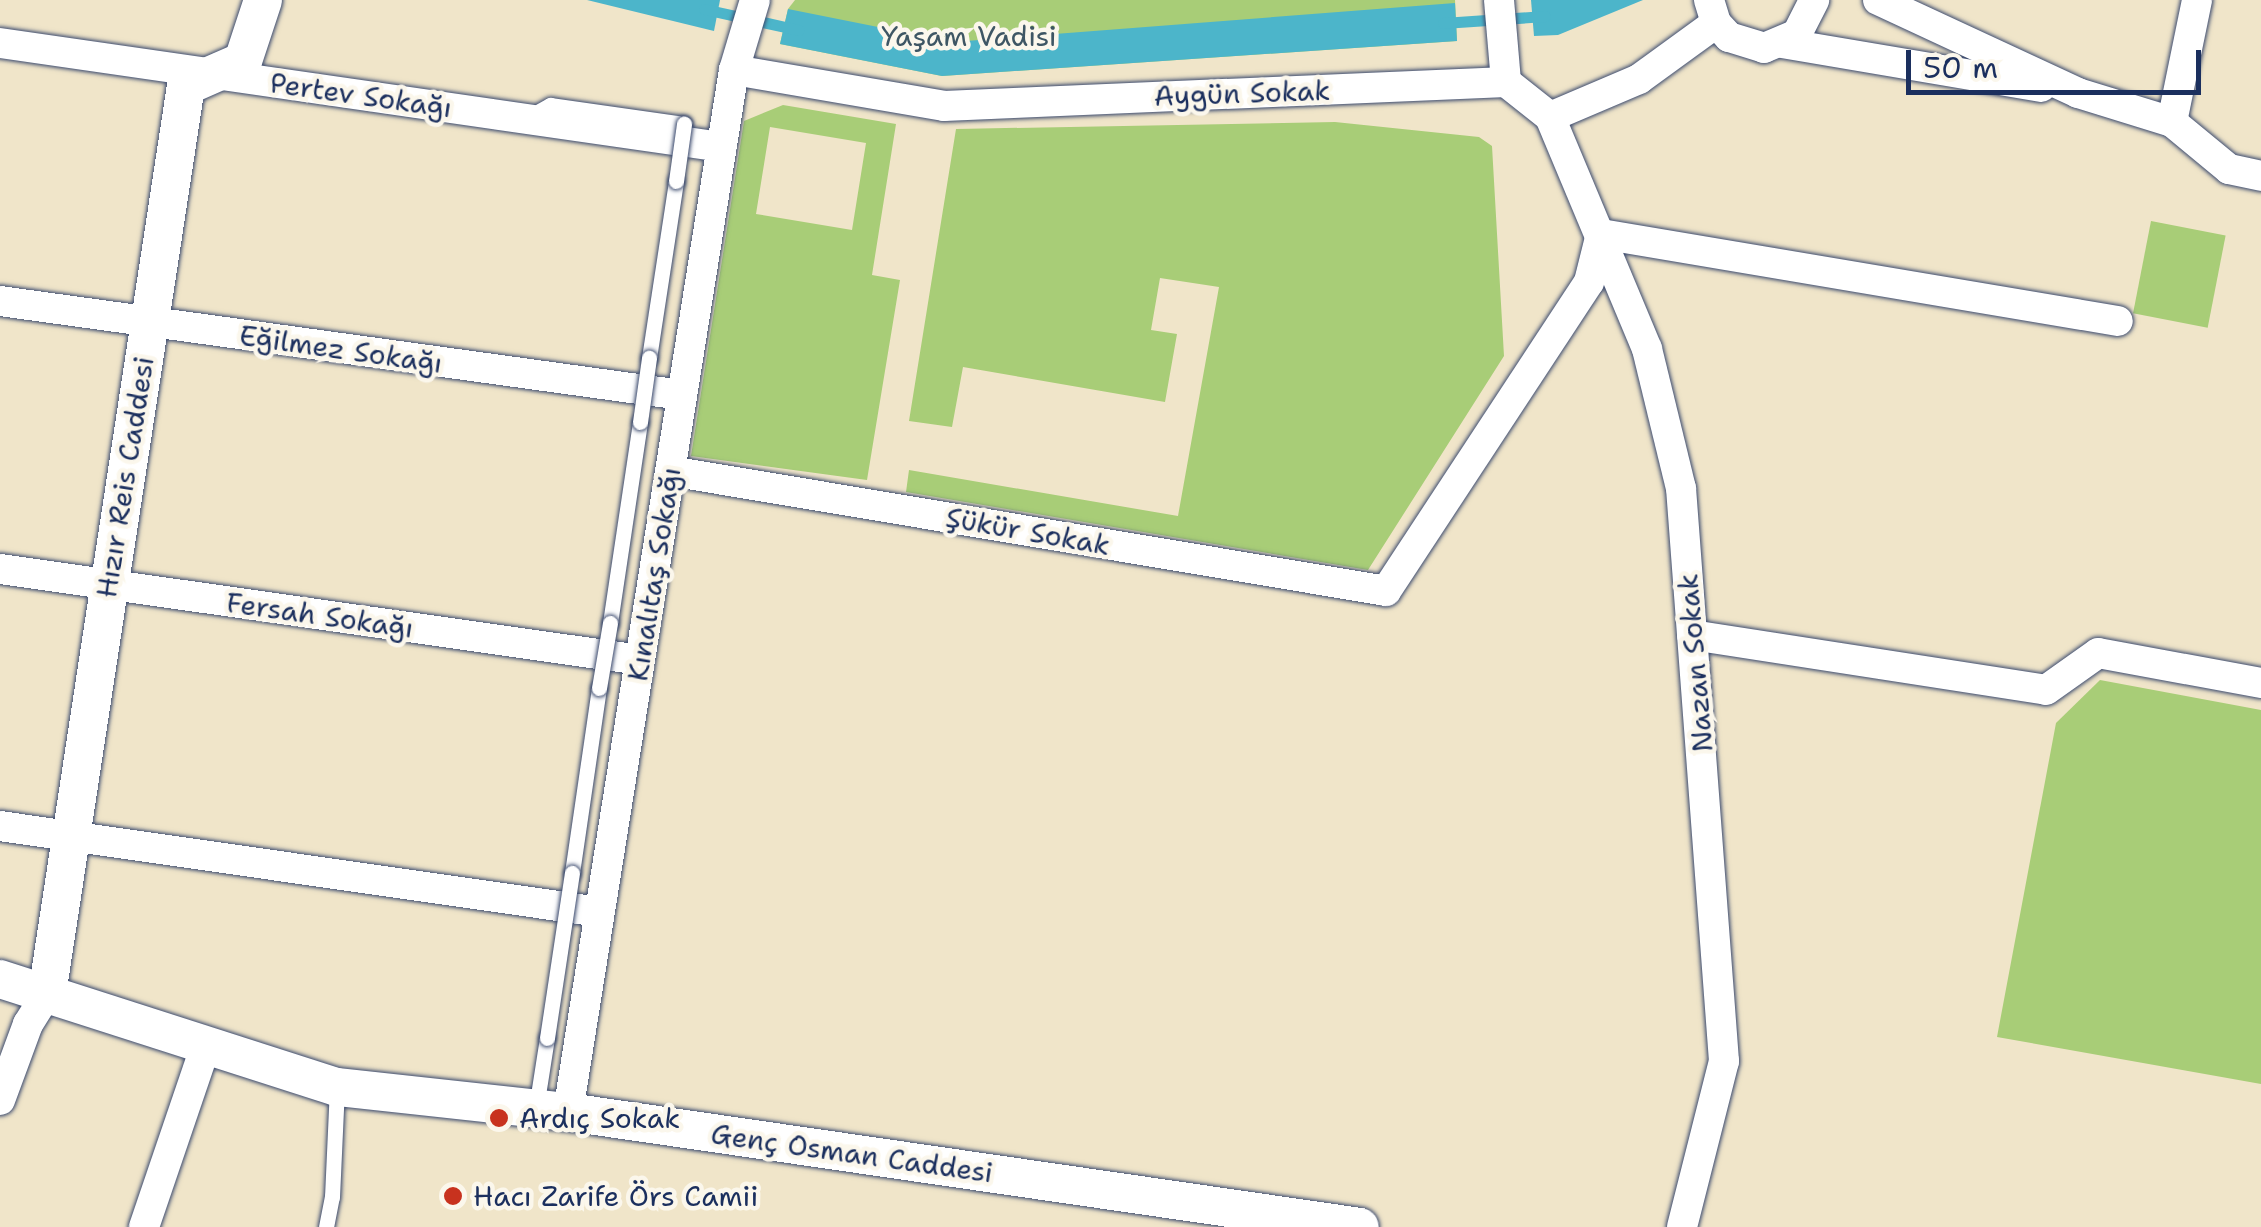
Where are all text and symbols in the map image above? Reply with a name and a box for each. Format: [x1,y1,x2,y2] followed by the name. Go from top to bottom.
[881,19,1057,53] park label: Yaşam Vadisi
[1911,30,2206,92] scale bar
[1923,47,1998,88] text: 50 m
[268,66,454,124] street label: Pertev Sokağı
[1153,73,1331,113] street label: Aygün Sokak
[237,318,445,380] street label: Eğilmez Sokağı
[89,354,161,600] street label: Hızır Reis Caddesi
[620,465,688,683] street label: Kınalıtaş Sokağı
[943,500,1113,562] street label: Şükür Sokak
[1670,572,1720,754] street label: Nazan Sokak
[224,585,416,645] street label: Fersah Sokağı
[519,1101,680,1135] place label: Ardıç Sokak
[488,1107,510,1129] marker: Ardıç Sokak
[709,1117,995,1189] street label: Genç Osman Caddesi
[473,1179,758,1213] place label: Hacı Zarife Örs Camii
[442,1185,464,1207] marker: Hacı Zarife Örs Camii

